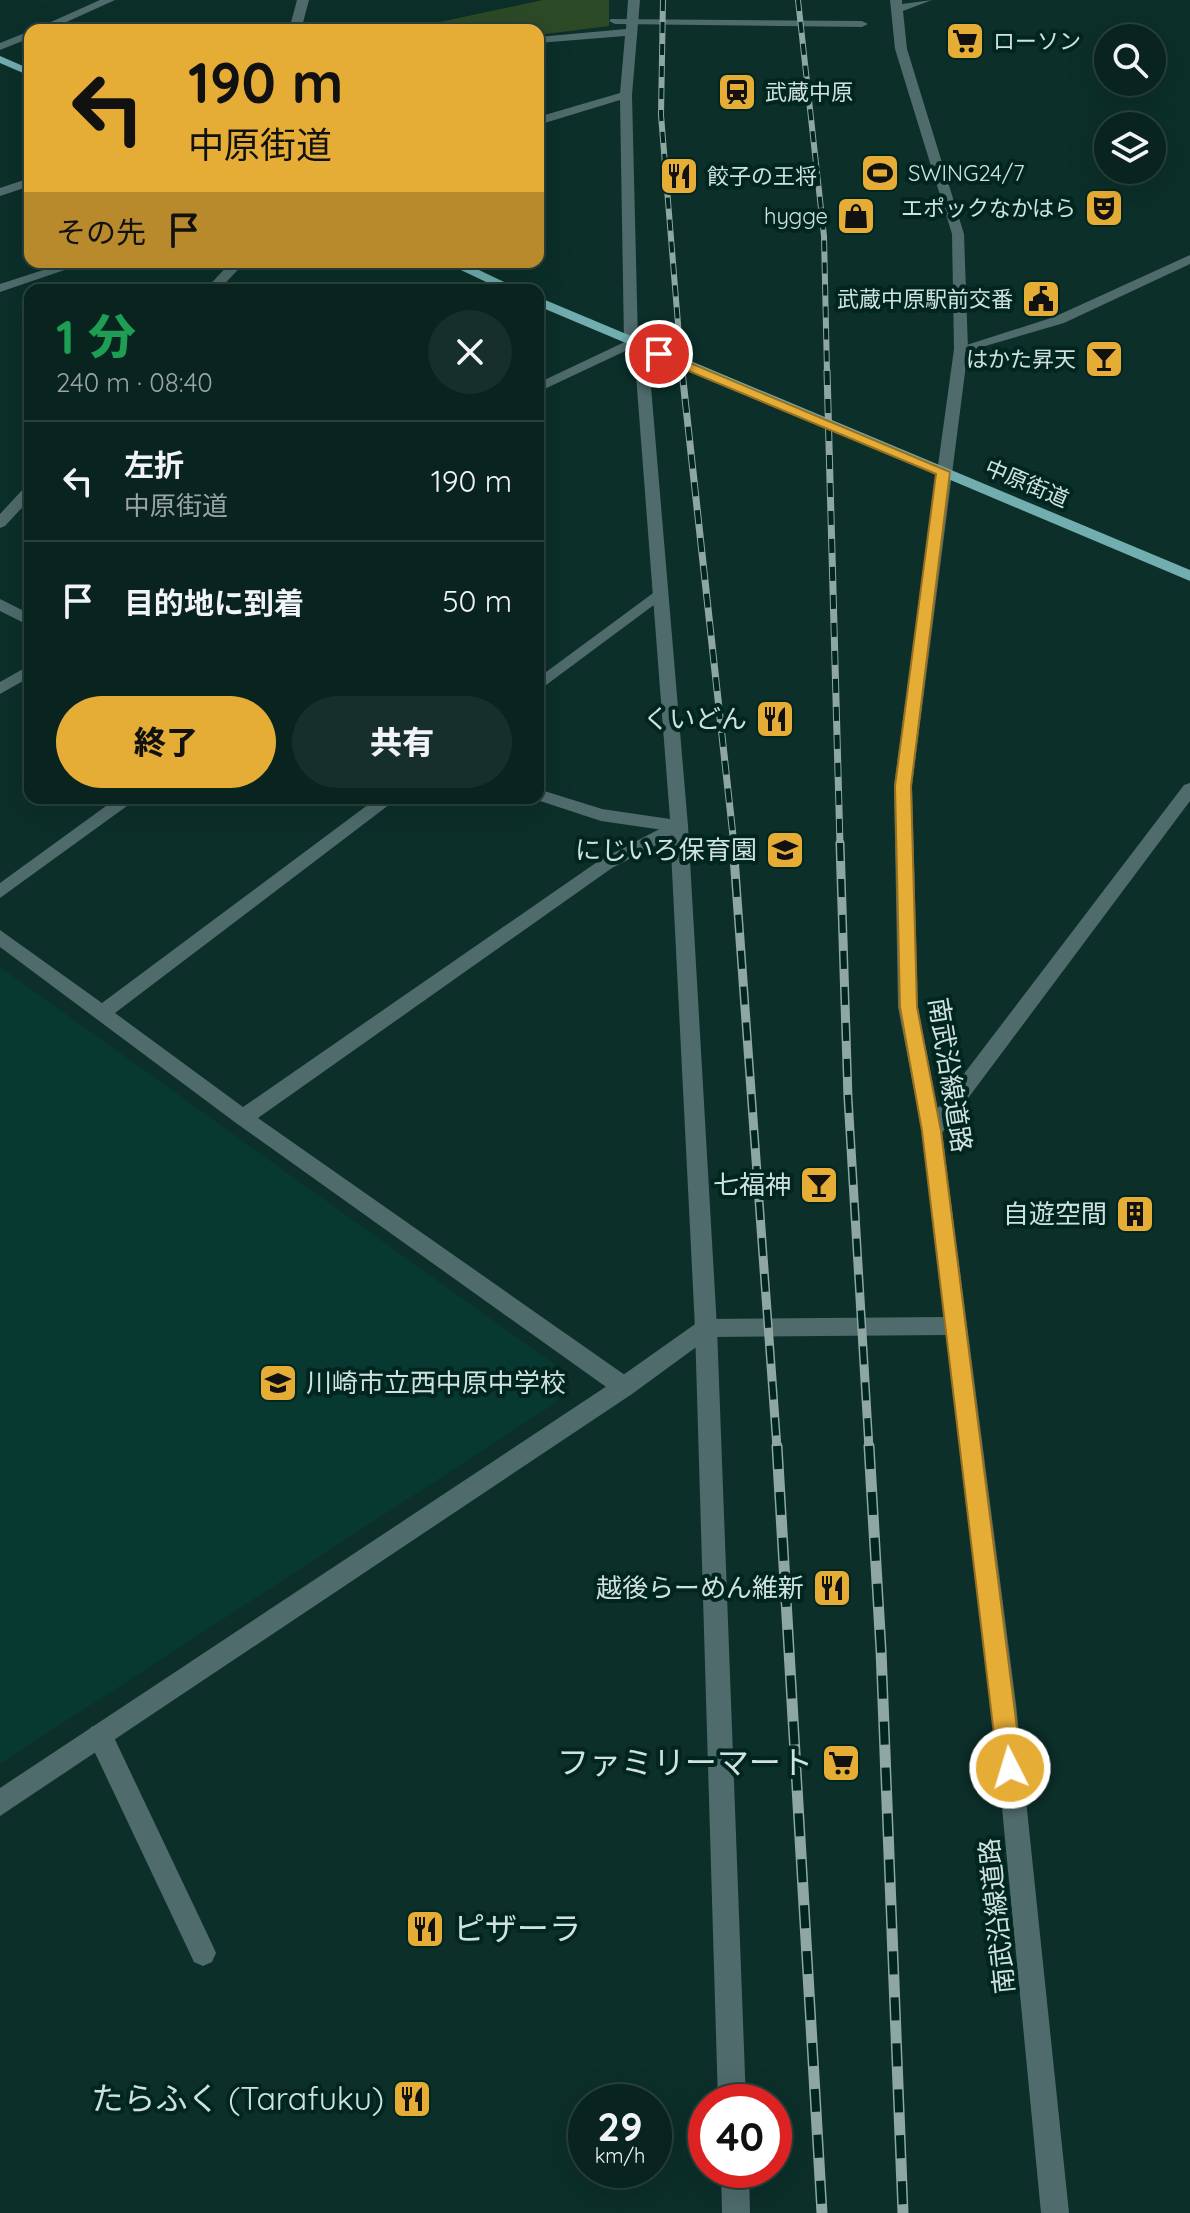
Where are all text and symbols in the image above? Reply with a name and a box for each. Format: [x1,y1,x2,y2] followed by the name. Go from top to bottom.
[944,20,986,62] supermarket icon: ローソン
[1094,24,1166,184] map controls
[1094,24,1166,96] button: search
[993,27,1081,55] place label: ローソン
[188,47,343,117] text: 190 m
[56,56,160,160] icon: left
[716,71,758,113] station icon: 武蔵中原
[765,78,853,106] place label: 武蔵中原
[1094,112,1166,184] button: layers
[188,122,332,167] text: 中原街道
[859,152,901,194] sports icon: SWING24/7
[658,155,700,197] restaurant icon: 餃子の王将
[908,159,1025,187] place label: SWING24/7
[707,162,817,190] place label: 餃子の王将
[1083,187,1125,229] theatre icon: エポックなかはら
[901,194,1076,222] place label: エポックなかはら
[835,195,877,237] shop icon: hygge
[764,202,828,230] place label: hygge
[162,208,206,252] icon: arrive
[56,213,146,251] text: その先
[1020,278,1062,320] public building icon: 武蔵中原駅前交番
[837,285,1013,313] place label: 武蔵中原駅前交番
[56,306,136,366] text: 1 分
[428,310,512,394] button: close
[625,320,693,388] pin
[637,332,681,376] icon: arrive
[1083,338,1125,380] bar icon: はかた昇天
[966,345,1076,373] place label: はかた昇天
[56,366,213,399] text: 240 m · 08:40
[124,446,184,484] text: 左折
[981,453,1073,513] street label: 中原街道
[56,459,100,503] icon: left
[431,462,512,500] text: 190 m
[124,489,228,522] text: 中原街道
[56,579,100,623] icon: arrive
[442,582,512,620] text: 50 m
[124,584,304,622] text: 目的地に到着
[56,696,276,788] button: 終了
[292,696,512,788] button: 共有
[754,698,796,740] restaurant icon: くいどん
[643,702,747,735] place label: くいどん
[764,829,806,871] school or university icon: にじいろ保育園
[575,833,757,866] place label: にじいろ保育園
[922,995,979,1155] street label: 南武沿線道路
[798,1164,840,1206] bar icon: 七福神
[713,1168,791,1201] place label: 七福神
[1114,1193,1156,1235] building icon: 自遊空間
[1003,1197,1107,1230] place label: 自遊空間
[257,1362,299,1404] school or university icon: 川崎市立西中原中学校
[306,1366,566,1399] place label: 川崎市立西中原中学校
[811,1567,853,1609] restaurant icon: 越後らーめん維新
[596,1571,804,1604] place label: 越後らーめん維新
[968,1726,1052,1810] position arrow
[557,1742,813,1782] place label: ファミリーマート
[820,1742,862,1784] supermarket icon: ファミリーマート
[972,1837,1021,1995] street label: 南武沿線道路
[404,1908,446,1950] restaurant icon: ピザーラ
[453,1908,581,1948] place label: ピザーラ
[92,2078,384,2118] place label: たらふく (Tarafuku)
[391,2078,433,2120] restaurant icon: たらふく (Tarafuku)
[688,2084,792,2188] speed limit sign: 40
[597,2101,643,2151] text: 29
[595,2143,645,2168] text: km/h

